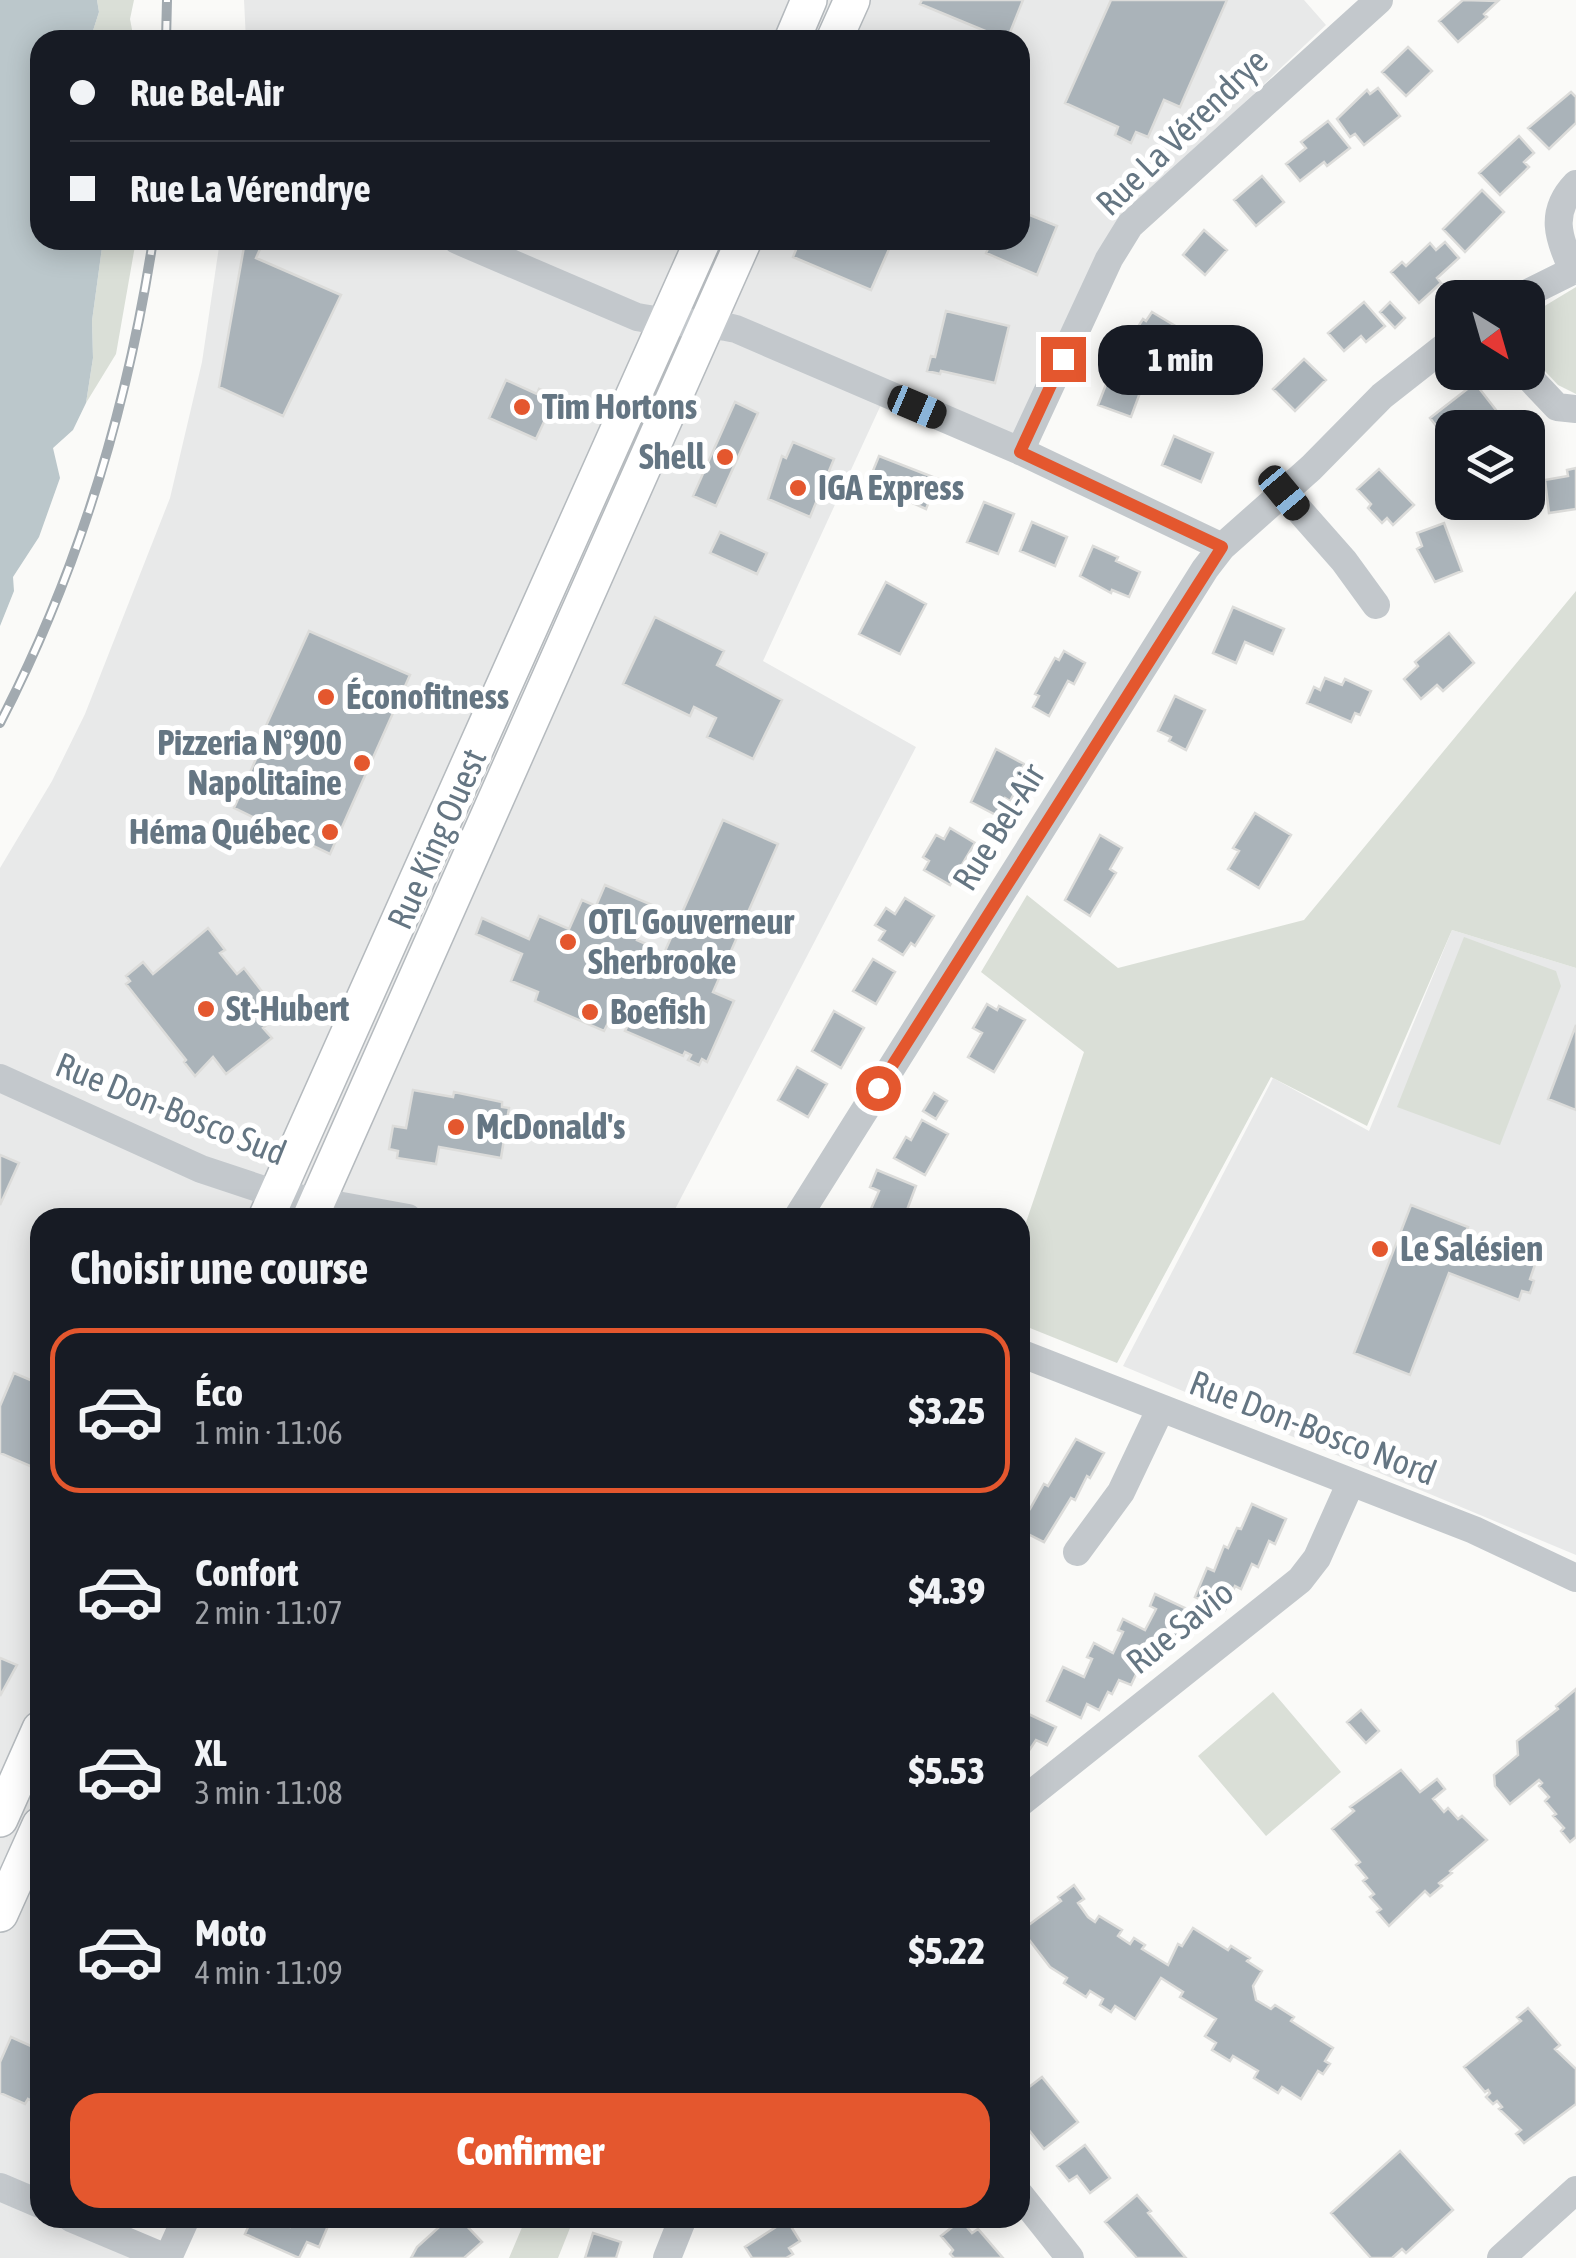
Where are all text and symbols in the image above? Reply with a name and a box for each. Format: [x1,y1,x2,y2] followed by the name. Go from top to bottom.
[1088,40,1275,223] street label: Rue La Vérendrye
[130,71,283,114] text: Rue Bel-Air
[130,167,371,210] text: Rue La Vérendrye
[1435,280,1545,390] north arrow
[1435,280,1545,520] map controls
[1098,324,1263,394] callout: 1 min
[1041,337,1086,382] route end
[1148,341,1213,378] text: 1 min
[884,381,950,433] car
[542,386,697,426] place label: Tim Hortons
[511,396,533,418] marker: Tim Hortons
[1435,410,1545,520] button: layers
[639,436,706,476] place label: Shell
[714,446,736,468] marker: Shell
[1253,460,1315,526] car
[818,467,964,507] place label: IGA Express
[787,477,809,499] marker: IGA Express
[346,676,509,716] place label: Éconofitness
[315,686,337,708] marker: Éconofitness
[157,722,342,802] place label: Pizzeria N°900 Napolitaine
[379,742,494,935] street label: Rue King Ouest
[351,752,373,774] marker: Pizzeria N°900 Napolitaine
[944,755,1053,897] street label: Rue Bel-Air
[129,811,310,851] place label: Héma Québec
[319,821,341,843] marker: Héma Québec
[588,901,794,981] place label: OTL Gouverneur Sherbrooke
[557,931,579,953] marker: OTL Gouverneur Sherbrooke
[226,988,349,1028] place label: St-Hubert
[610,991,706,1031] place label: Boefish
[195,998,217,1020] marker: St-Hubert
[579,1001,601,1023] marker: Boefish
[50,1044,292,1172] street label: Rue Don-Bosco Sud
[856,1066,901,1111] route start
[476,1106,625,1146] place label: McDonald's
[445,1116,467,1138] marker: McDonald's
[1400,1228,1543,1268] place label: Le Salésien
[1369,1238,1391,1260] marker: Le Salésien
[70,1242,369,1294] text: Choisir une course
[1185,1362,1442,1492] street label: Rue Don-Bosco Nord
[75,1366,165,1456] icon: car
[195,1371,243,1414] text: Éco
[909,1389,985,1432] text: $3.25
[195,1414,342,1451] text: 1 min · 11:06
[75,1546,165,1636] icon: car
[195,1551,299,1594] text: Confort
[909,1569,985,1612] text: $4.39
[1118,1571,1241,1681] street label: Rue Savio
[195,1594,342,1631] text: 2 min · 11:07
[75,1726,165,1816] icon: car
[195,1731,227,1774] text: XL
[909,1749,985,1792] text: $5.53
[195,1774,342,1811] text: 3 min · 11:08
[75,1906,165,1996] icon: car
[195,1911,267,1954] text: Moto
[909,1929,985,1972] text: $5.22
[195,1954,342,1991] text: 4 min · 11:09
[70,2093,990,2208] button: Confirmer

